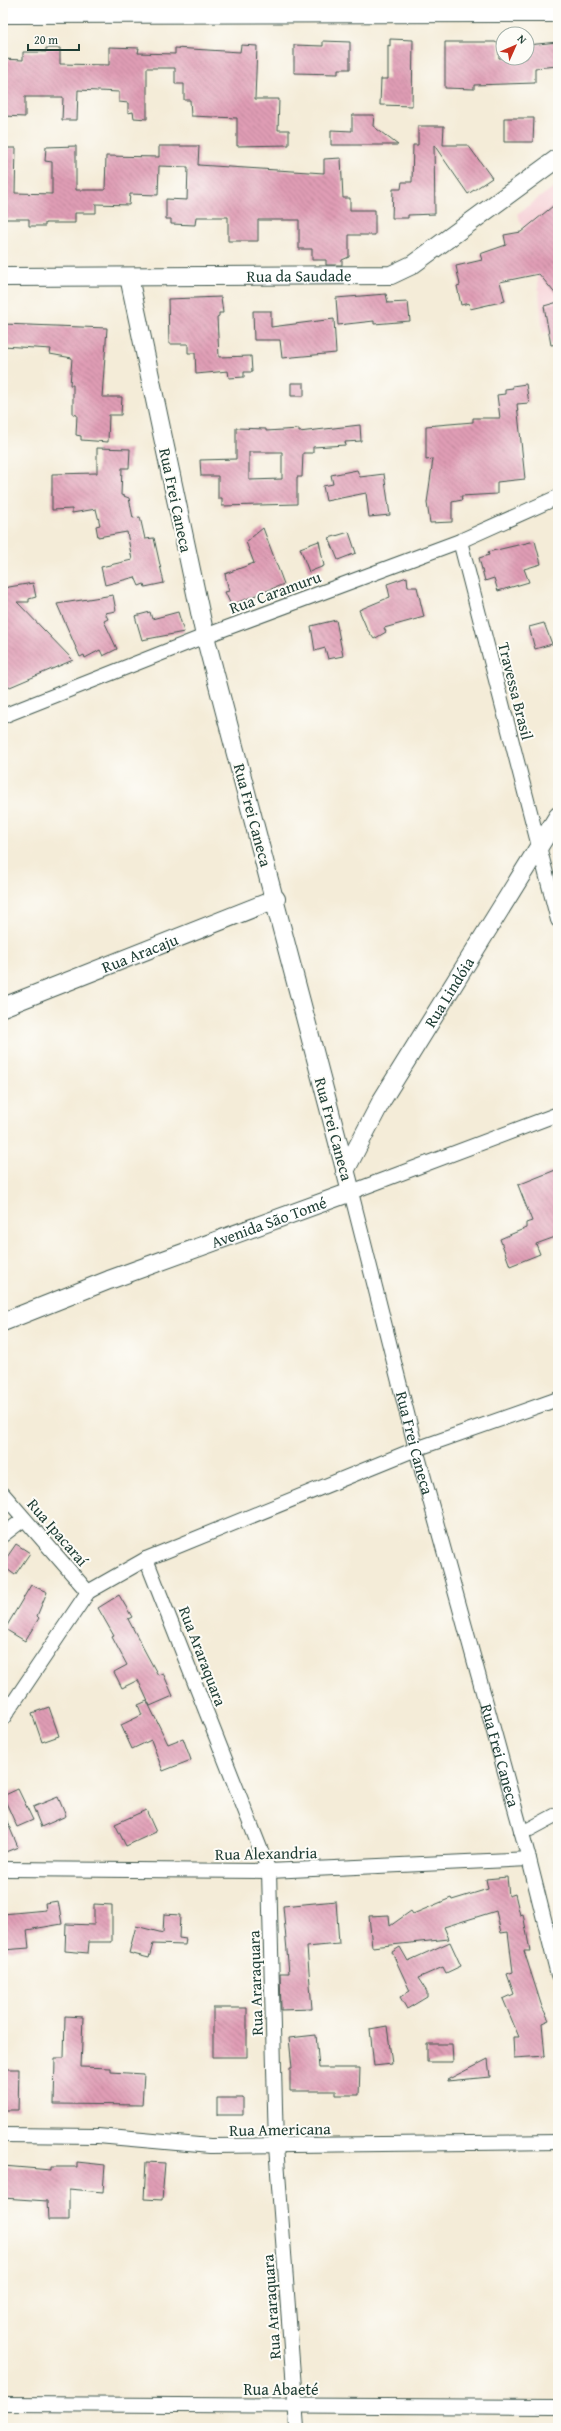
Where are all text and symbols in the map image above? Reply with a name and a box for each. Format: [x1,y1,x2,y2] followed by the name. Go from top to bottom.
[28,26,79,52] scale bar
[495,26,535,66] north arrow
[34,31,58,48] text: 20 m
[514,31,531,48] text: N
[247,263,351,288] street label: Rua da Saudade
[153,446,199,555] street label: Rua Frei Caneca
[226,564,325,620] street label: Rua Caramuru
[492,640,540,743] street label: Travessa Brasil
[228,761,278,870] street label: Rua Frei Caneca
[98,927,182,979] street label: Rua Aracaju
[418,952,480,1032] street label: Rua Lindóia
[309,1075,359,1184] street label: Rua Frei Caneca
[208,1190,330,1254] street label: Avenida São Tomé
[390,1389,440,1498] street label: Rua Frei Caneca
[22,1493,95,1572] street label: Rua Ipacaraí
[173,1603,233,1710] street label: Rua Araraquara
[475,1701,526,1810] street label: Rua Frei Caneca
[215,1840,318,1866] street label: Rua Alexandria
[241,1930,269,2036] street label: Rua Araraquara
[229,2116,331,2142] street label: Rua Americana
[255,2253,287,2360] street label: Rua Araraquara
[243,2377,319,2401] street label: Rua Abaeté

